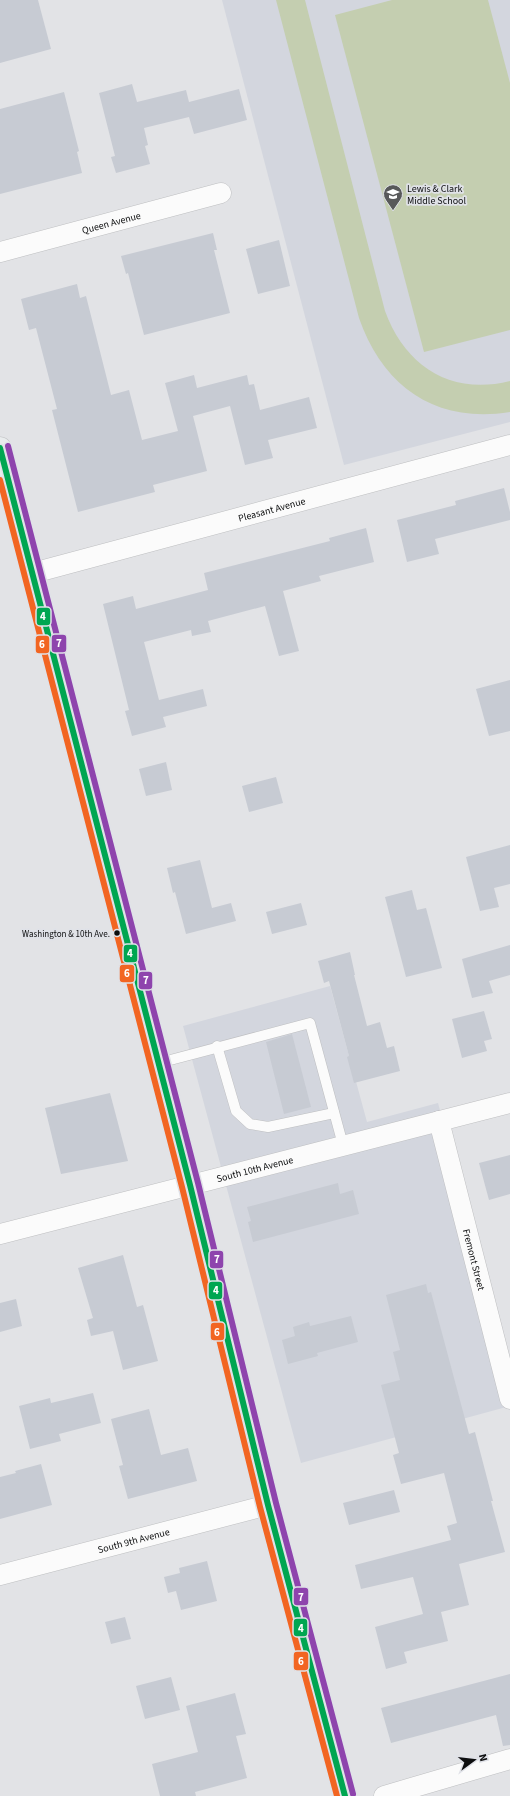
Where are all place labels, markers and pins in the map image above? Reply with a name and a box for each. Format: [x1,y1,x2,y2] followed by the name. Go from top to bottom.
[407,182,467,208] place label: Lewis & Clark Middle School
[382,183,404,211] school or university icon: Lewis & Clark Middle School
[22,928,110,941] place label: Washington & 10th Ave.
[112,928,122,938] marker: Washington & 10th Ave.

